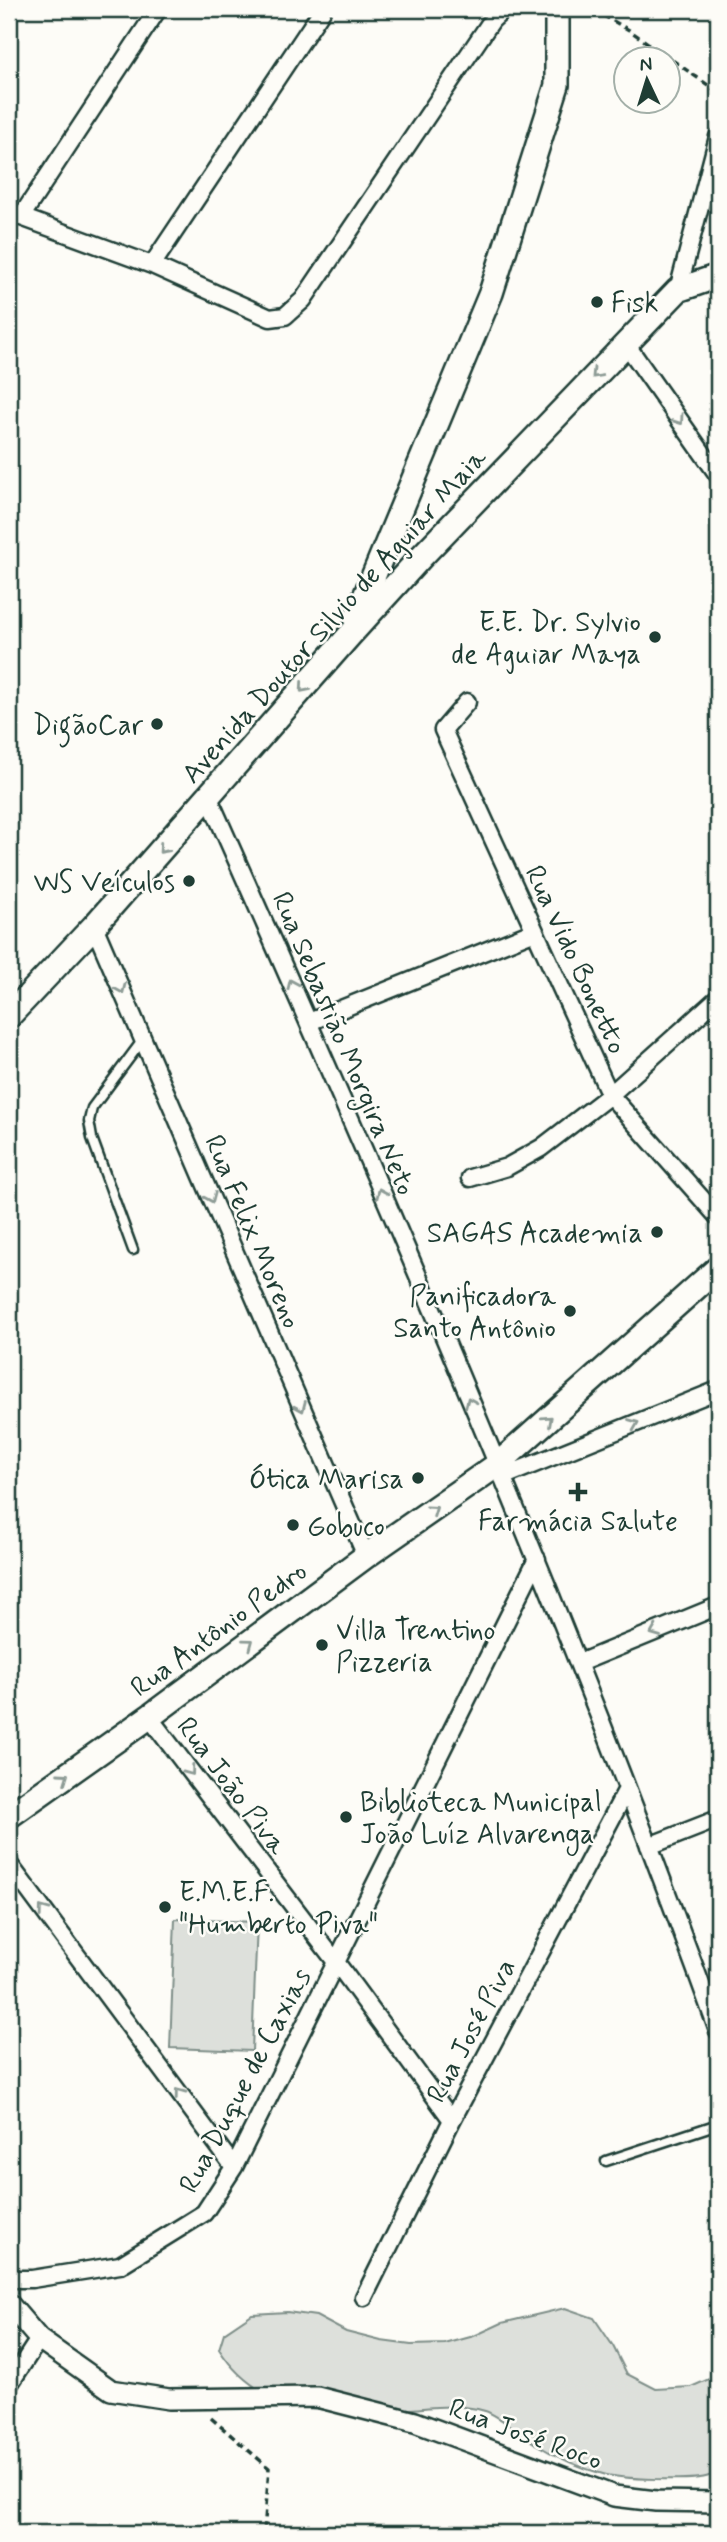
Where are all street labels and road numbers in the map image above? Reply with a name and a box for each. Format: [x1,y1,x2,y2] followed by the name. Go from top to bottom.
[174,441,496,792] street label: Avenida Doutor Silvio de Aguiar Maia
[515,860,635,1060] street label: Rua Vido Bonetto
[260,887,423,1202] street label: Rua Sebastião Morgira Neto
[194,1130,309,1334] street label: Rua Felix Moreno
[124,1553,315,1707] street label: Rua Antônio Pedro
[167,1710,295,1863] street label: Rua João Piva
[419,1953,526,2110] street label: Rua José Piva
[171,1963,321,2200] street label: Rua Duque de Caxias
[443,2390,607,2480] street label: Rua José Roco

